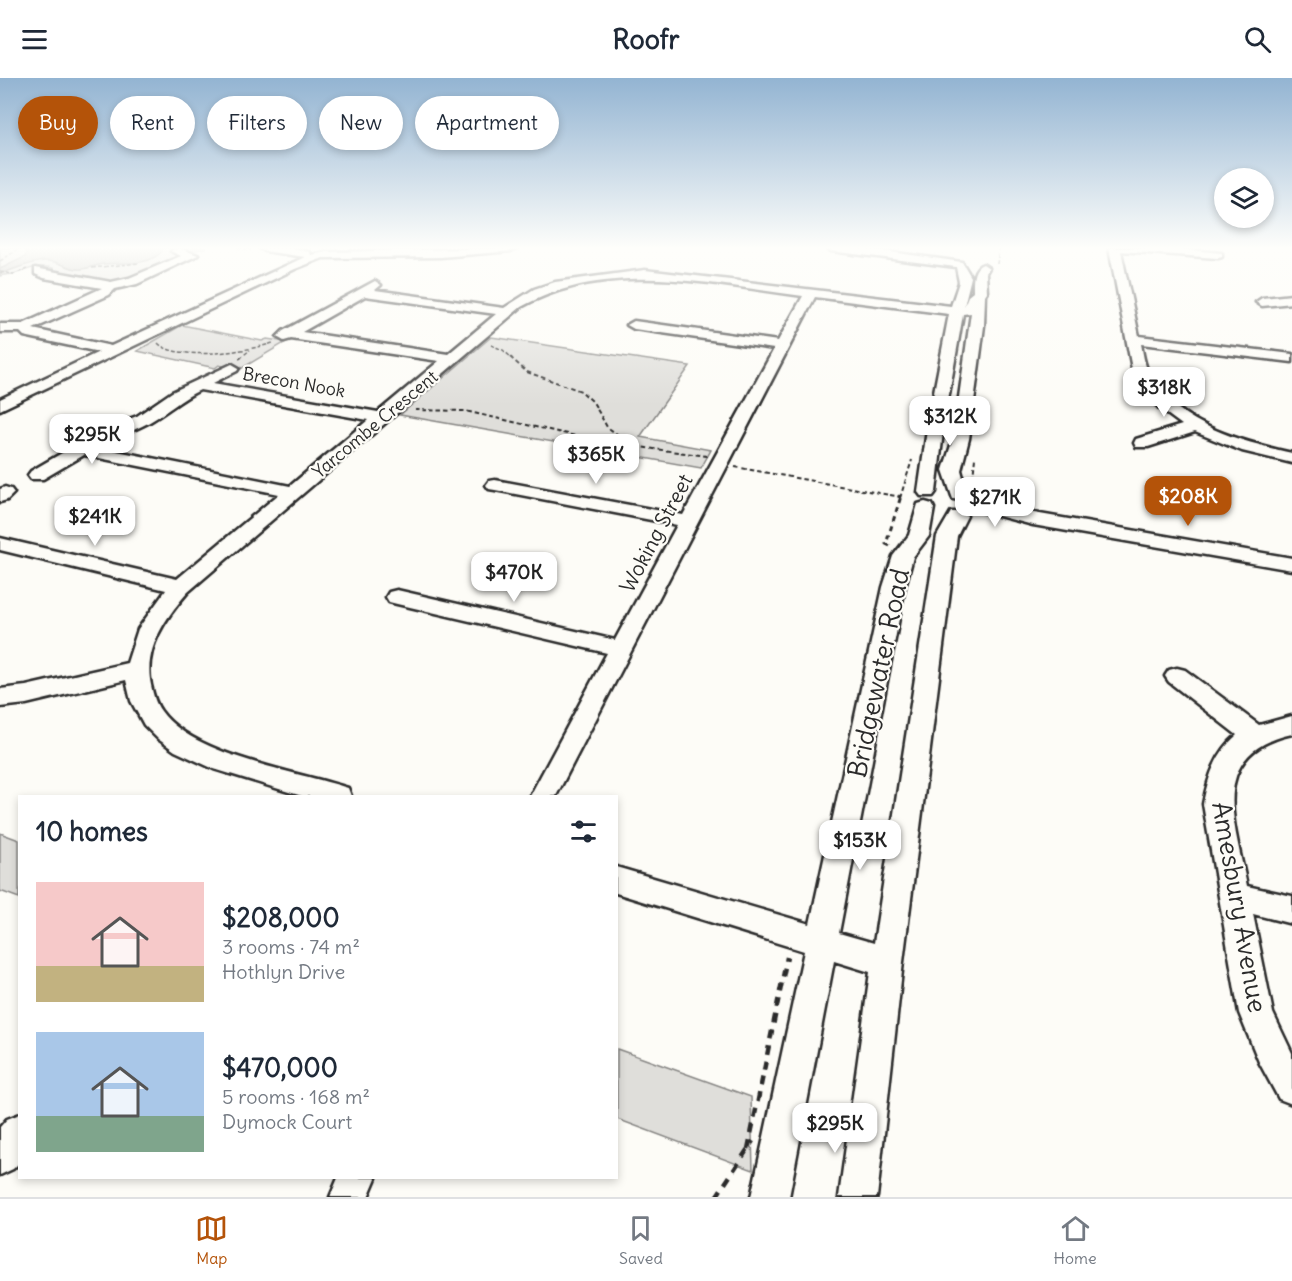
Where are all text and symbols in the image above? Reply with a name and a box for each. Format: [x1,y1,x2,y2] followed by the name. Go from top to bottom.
[613,22,680,56] text: Roofr
[18,23,51,56] icon: menu
[1241,23,1274,56] icon: search
[18,96,98,150] chip: Buy
[110,96,195,150] chip: Rent
[207,96,307,150] chip: Filters
[319,96,403,150] chip: New
[415,96,559,150] chip: Apartment
[1214,168,1274,228] map controls
[1214,168,1274,228] button: layers
[241,362,347,402] street label: Brecon Nook
[308,365,442,483] street label: Yarcombe Crescent
[1122,367,1206,418] pin: $318K
[1137,374,1191,399] text: $318K
[908,396,992,447] pin: $312K
[923,403,977,428] text: $312K
[50,414,134,465] pin: $295K
[63,421,121,446] text: $295K
[554,434,638,485] pin: $365K
[567,441,625,466] text: $365K
[613,469,699,597] street label: Woking Street
[1146,476,1230,527] pin: $208K
[953,477,1037,528] pin: $271K
[1158,483,1218,508] text: $208K
[969,484,1021,509] text: $271K
[53,496,137,547] pin: $241K
[68,503,122,528] text: $241K
[472,552,556,603] pin: $470K
[485,559,543,584] text: $470K
[840,565,916,781] street label: Bridgewater Road
[1205,799,1275,1015] street label: Amesbury Avenue
[36,815,148,848] text: 10 homes
[567,815,600,848] icon: filters
[818,820,902,871] pin: $153K
[833,827,887,852] text: $153K
[222,901,340,934] text: $208,000
[84,906,156,978] icon: home
[222,934,360,959] text: 3 rooms · 74 m²
[222,959,345,984] text: Hothlyn Drive
[222,1051,338,1084] text: $470,000
[84,1056,156,1128] icon: home
[222,1084,370,1109] text: 5 rooms · 168 m²
[793,1103,877,1154] pin: $295K
[222,1109,352,1134] text: Dymock Court
[806,1110,864,1135] text: $295K
[195,1212,228,1268] tab: Map
[619,1212,663,1268] tab: Saved
[1054,1212,1097,1268] tab: Home

